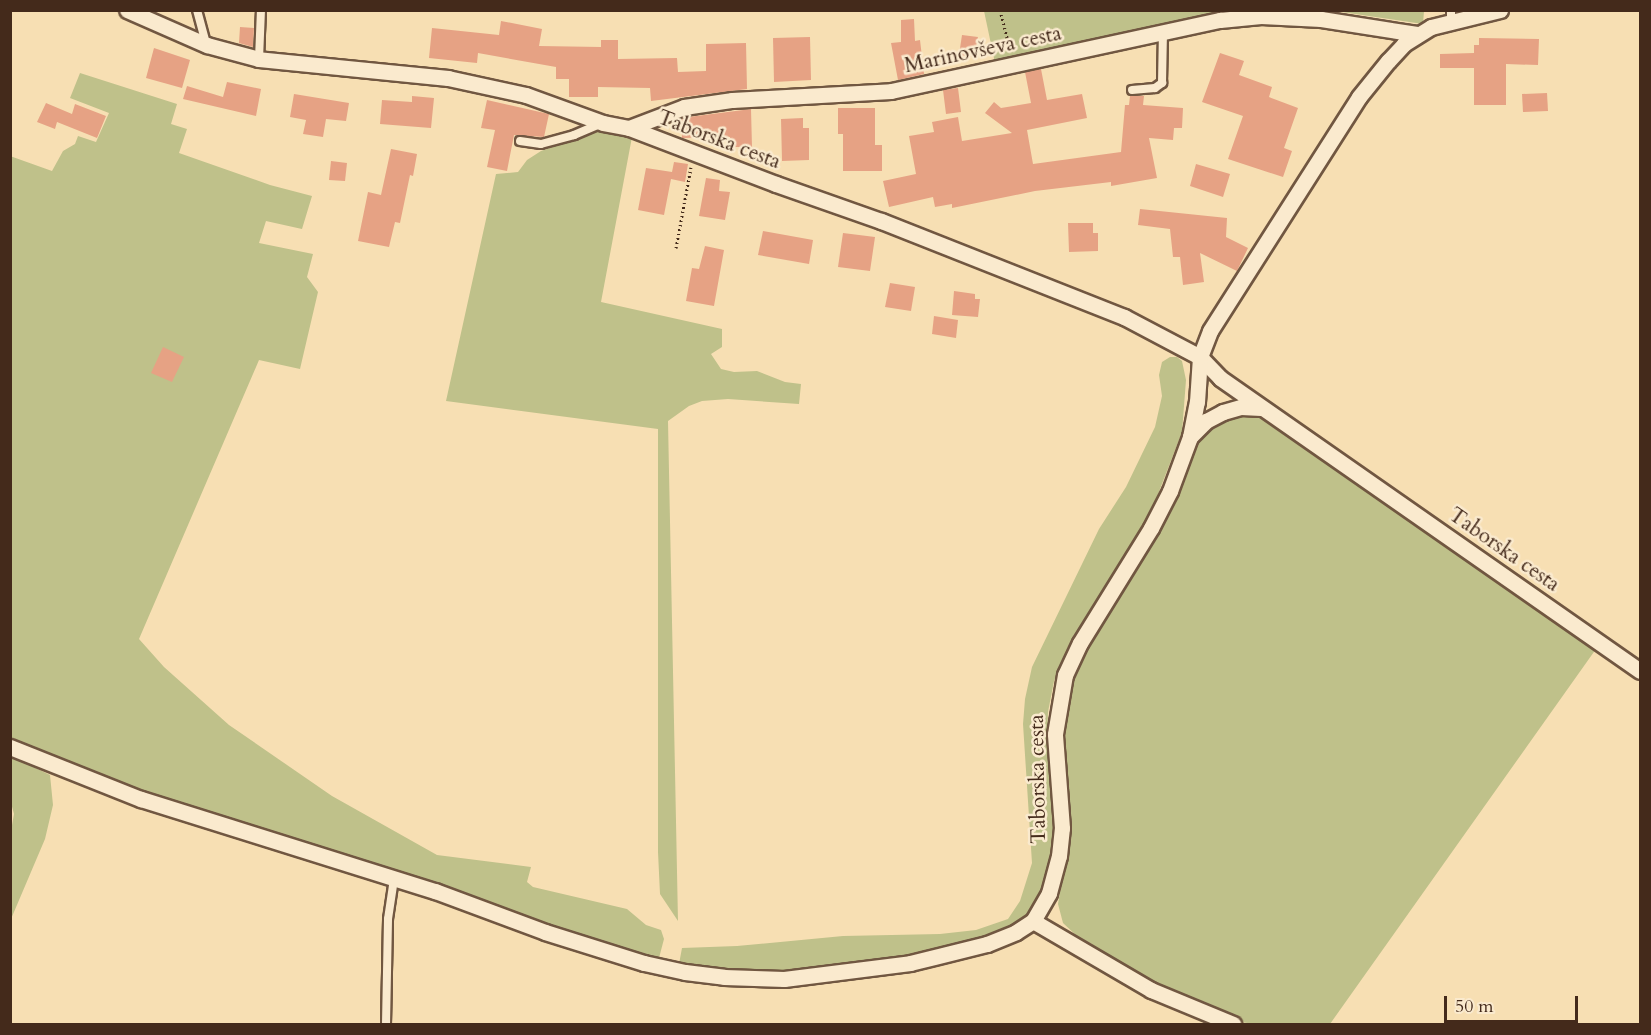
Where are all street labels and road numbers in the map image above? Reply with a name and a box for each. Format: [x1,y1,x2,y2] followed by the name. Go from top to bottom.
[902,21,1064,79] street label: Marinovševa cesta
[654,105,784,175] street label: Taborska cesta
[1444,503,1564,597] street label: Taborska cesta
[1024,714,1052,844] street label: Taborska cesta

